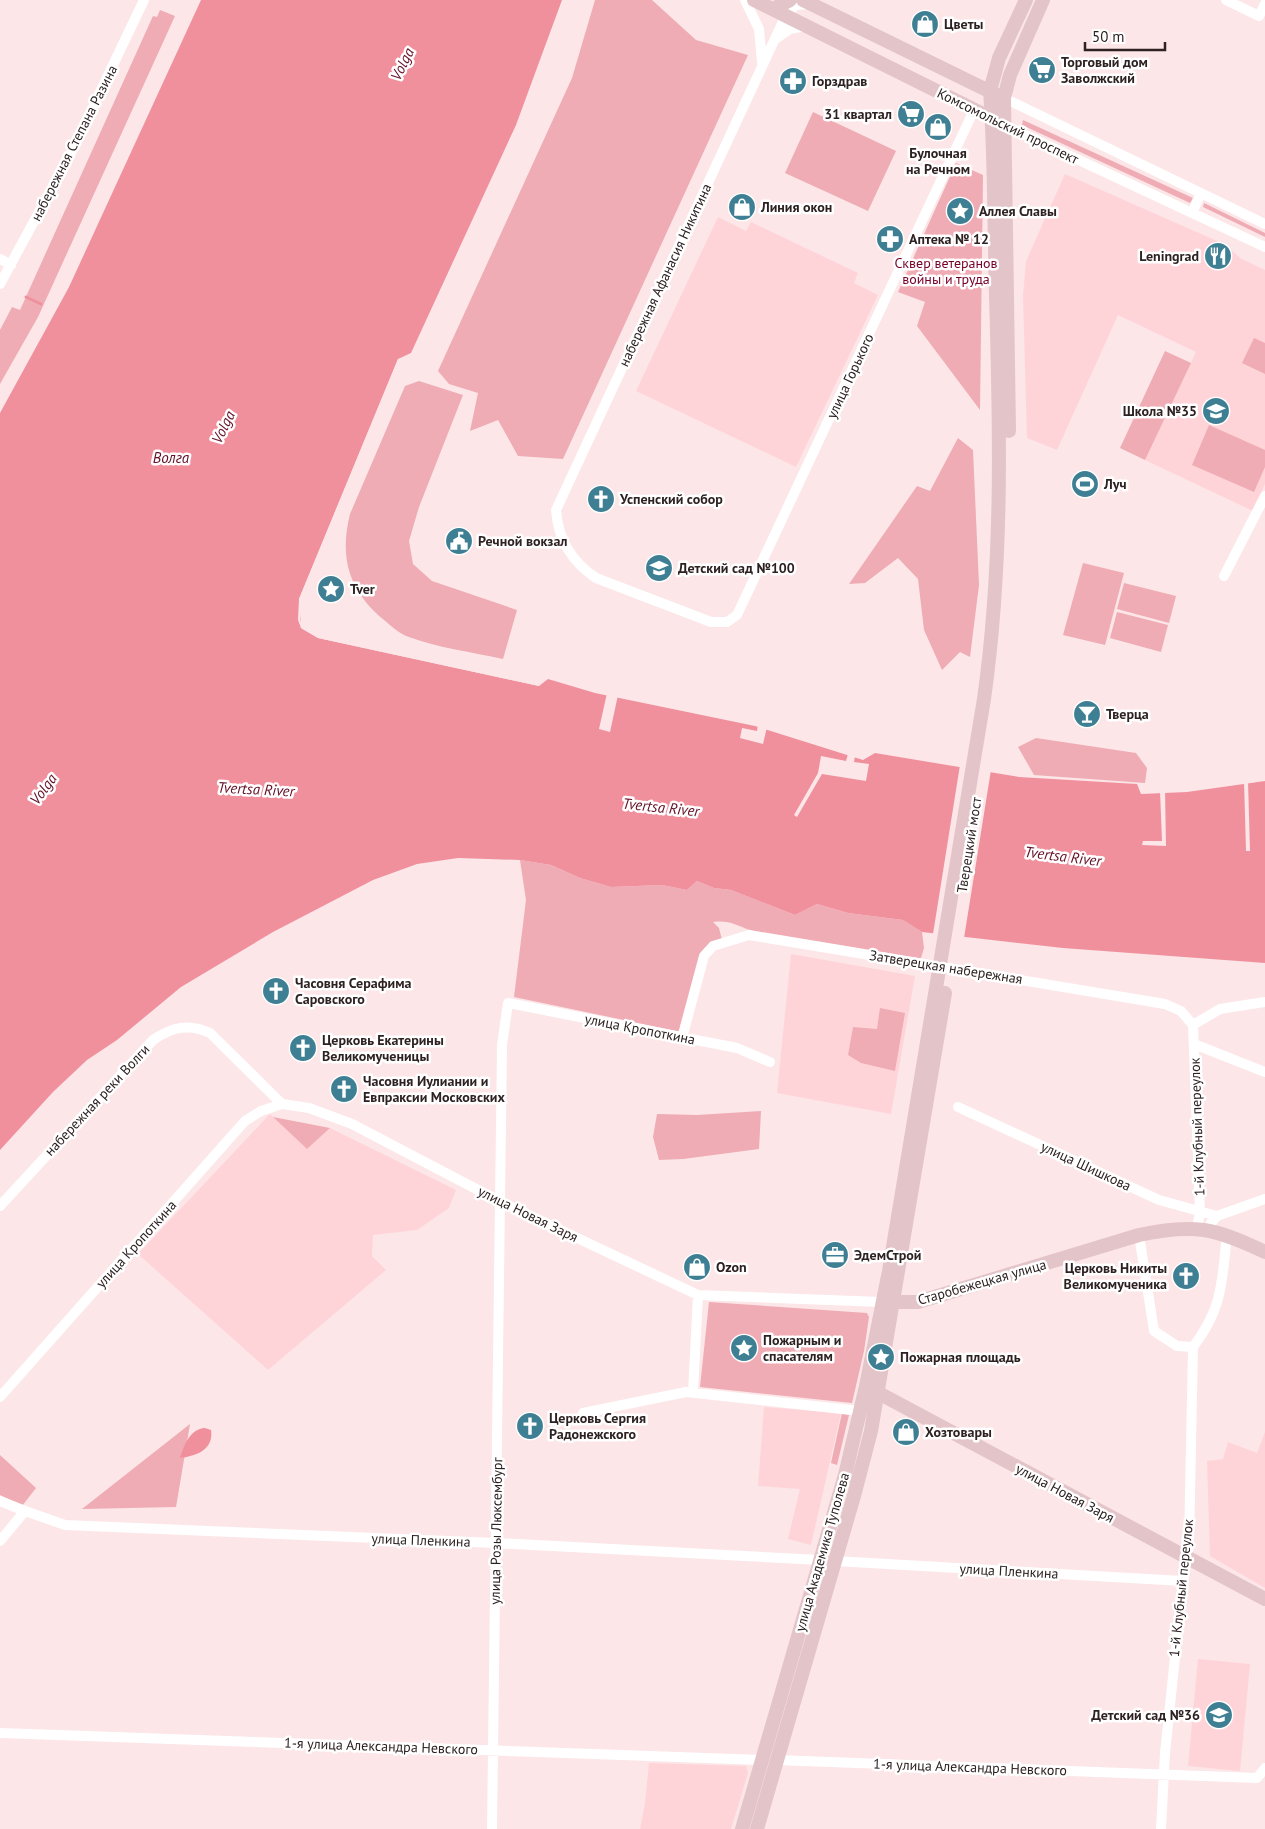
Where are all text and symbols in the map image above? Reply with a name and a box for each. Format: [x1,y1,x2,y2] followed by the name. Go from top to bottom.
[910,9,940,39] shop icon: Цветы
[944,15,984,33] place label: Цветы
[1085,20,1165,52] scale bar
[1092,27,1125,46] text: 50 m
[386,44,418,83] water label: Volga
[1061,53,1148,87] place label: Торговый дом Заволжский
[1027,55,1057,85] supermarket icon: Торговый дом Заволжский
[27,62,121,224] street label: набережная Степана Разина
[778,66,808,96] pharmacy icon: Горздрав
[812,72,867,90] place label: Горздрав
[934,84,1082,168] street label: Комсомольский проспект
[896,99,926,129] supermarket icon: 31 квартал
[824,105,892,123] place label: 31 квартал
[923,112,953,142] shop icon: Булочная на Речном
[906,144,970,178] place label: Булочная на Речном
[615,181,715,369] street label: набережная Афанасия Никитина
[727,192,757,222] shop icon: Линия окон
[945,196,975,226] place icon: Аллея Славы
[760,198,832,216] place label: Линия окон
[979,202,1057,220] place label: Аллея Славы
[875,224,905,254] pharmacy icon: Аптека № 12
[909,230,989,248] place label: Аптека № 12
[1203,241,1233,271] restaurant icon: Leningrad
[1139,247,1199,265] place label: Leningrad
[894,254,998,288] park label: Сквер ветеранов войны и труда
[822,330,878,422] street label: улица Горького
[1201,396,1231,426] school or university icon: Школа №35
[1123,402,1197,420] place label: Школа №35
[207,407,239,446] water label: Volga
[153,448,190,467] water label: Волга
[1070,469,1100,499] sports icon: Луч
[1103,475,1126,493] place label: Луч
[586,484,616,514] church icon: Успенский собор
[619,490,723,508] place label: Успенский собор
[444,526,474,556] public building icon: Речной вокзал
[478,532,568,550] place label: Речной вокзал
[644,553,674,583] school or university icon: Детский сад №100
[678,559,795,577] place label: Детский сад №100
[316,574,346,604] place icon: Tver
[350,580,375,598] place label: Tver
[1072,699,1102,729] bar icon: Тверца
[1106,705,1149,723] place label: Тверца
[25,769,61,808] water label: Volga
[217,777,296,801] water label: Tvertsa River
[622,794,701,821] water label: Tvertsa River
[953,795,986,894] street label: Тверецкий мост
[1024,842,1103,870] water label: Tvertsa River
[868,946,1024,988] street label: Затверецкая набережная
[295,974,411,1008] place label: Часовня Серафима Саровского
[261,976,291,1006] church icon: Часовня Серафима Саровского
[583,1009,697,1049] street label: улица Кропоткина
[322,1031,444,1065] place label: Церковь Екатерины Великомученицы
[288,1033,318,1063] church icon: Церковь Екатерины Великомученицы
[41,1040,153,1160] street label: набережная реки Волги
[1186,1057,1208,1197] street label: 1-й Клубный переулок
[363,1072,505,1106] place label: Часовня Иулиании и Евпраксии Московских
[329,1074,359,1104] church icon: Часовня Иулиании и Евпраксии Московских
[1038,1137,1134,1195] street label: улица Шишкова
[475,1182,581,1246] street label: улица Новая Заря
[92,1196,180,1292] street label: улица Кропоткина
[820,1240,850,1270] office icon: ЭдемСтрой
[854,1246,921,1264] place label: ЭдемСтрой
[682,1252,712,1282] shop icon: Ozon
[916,1255,1048,1309] street label: Старобежецкая улица
[716,1258,747,1276] place label: Ozon
[1064,1259,1167,1293] place label: Церковь Никиты Великомученика
[1171,1261,1201,1291] church icon: Церковь Никиты Великомученика
[763,1331,841,1365] place label: Пожарным и спасателям
[729,1333,759,1363] place icon: Пожарным и спасателям
[866,1342,896,1372] place icon: Пожарная площадь
[900,1348,1021,1366] place label: Пожарная площадь
[549,1409,646,1443] place label: Церковь Сергия Радонежского
[515,1411,545,1441] church icon: Церковь Сергия Радонежского
[891,1417,921,1447] shop icon: Хозтовары
[925,1423,992,1441] place label: Хозтовары
[486,1456,506,1605] street label: улица Розы Люксембург
[1013,1459,1117,1527] street label: улица Новая Заря
[791,1470,853,1634] street label: улица Академика Туполева
[1165,1518,1197,1658] street label: 1-й Клубный переулок
[371,1529,471,1551] street label: улица Пленкина
[959,1559,1059,1583] street label: улица Пленкина
[1204,1700,1234,1730] school or university icon: Детский сад №36
[1091,1706,1200,1724] place label: Детский сад №36
[284,1734,478,1758] street label: 1-я улица Александра Невского
[873,1755,1067,1779] street label: 1-я улица Александра Невского

